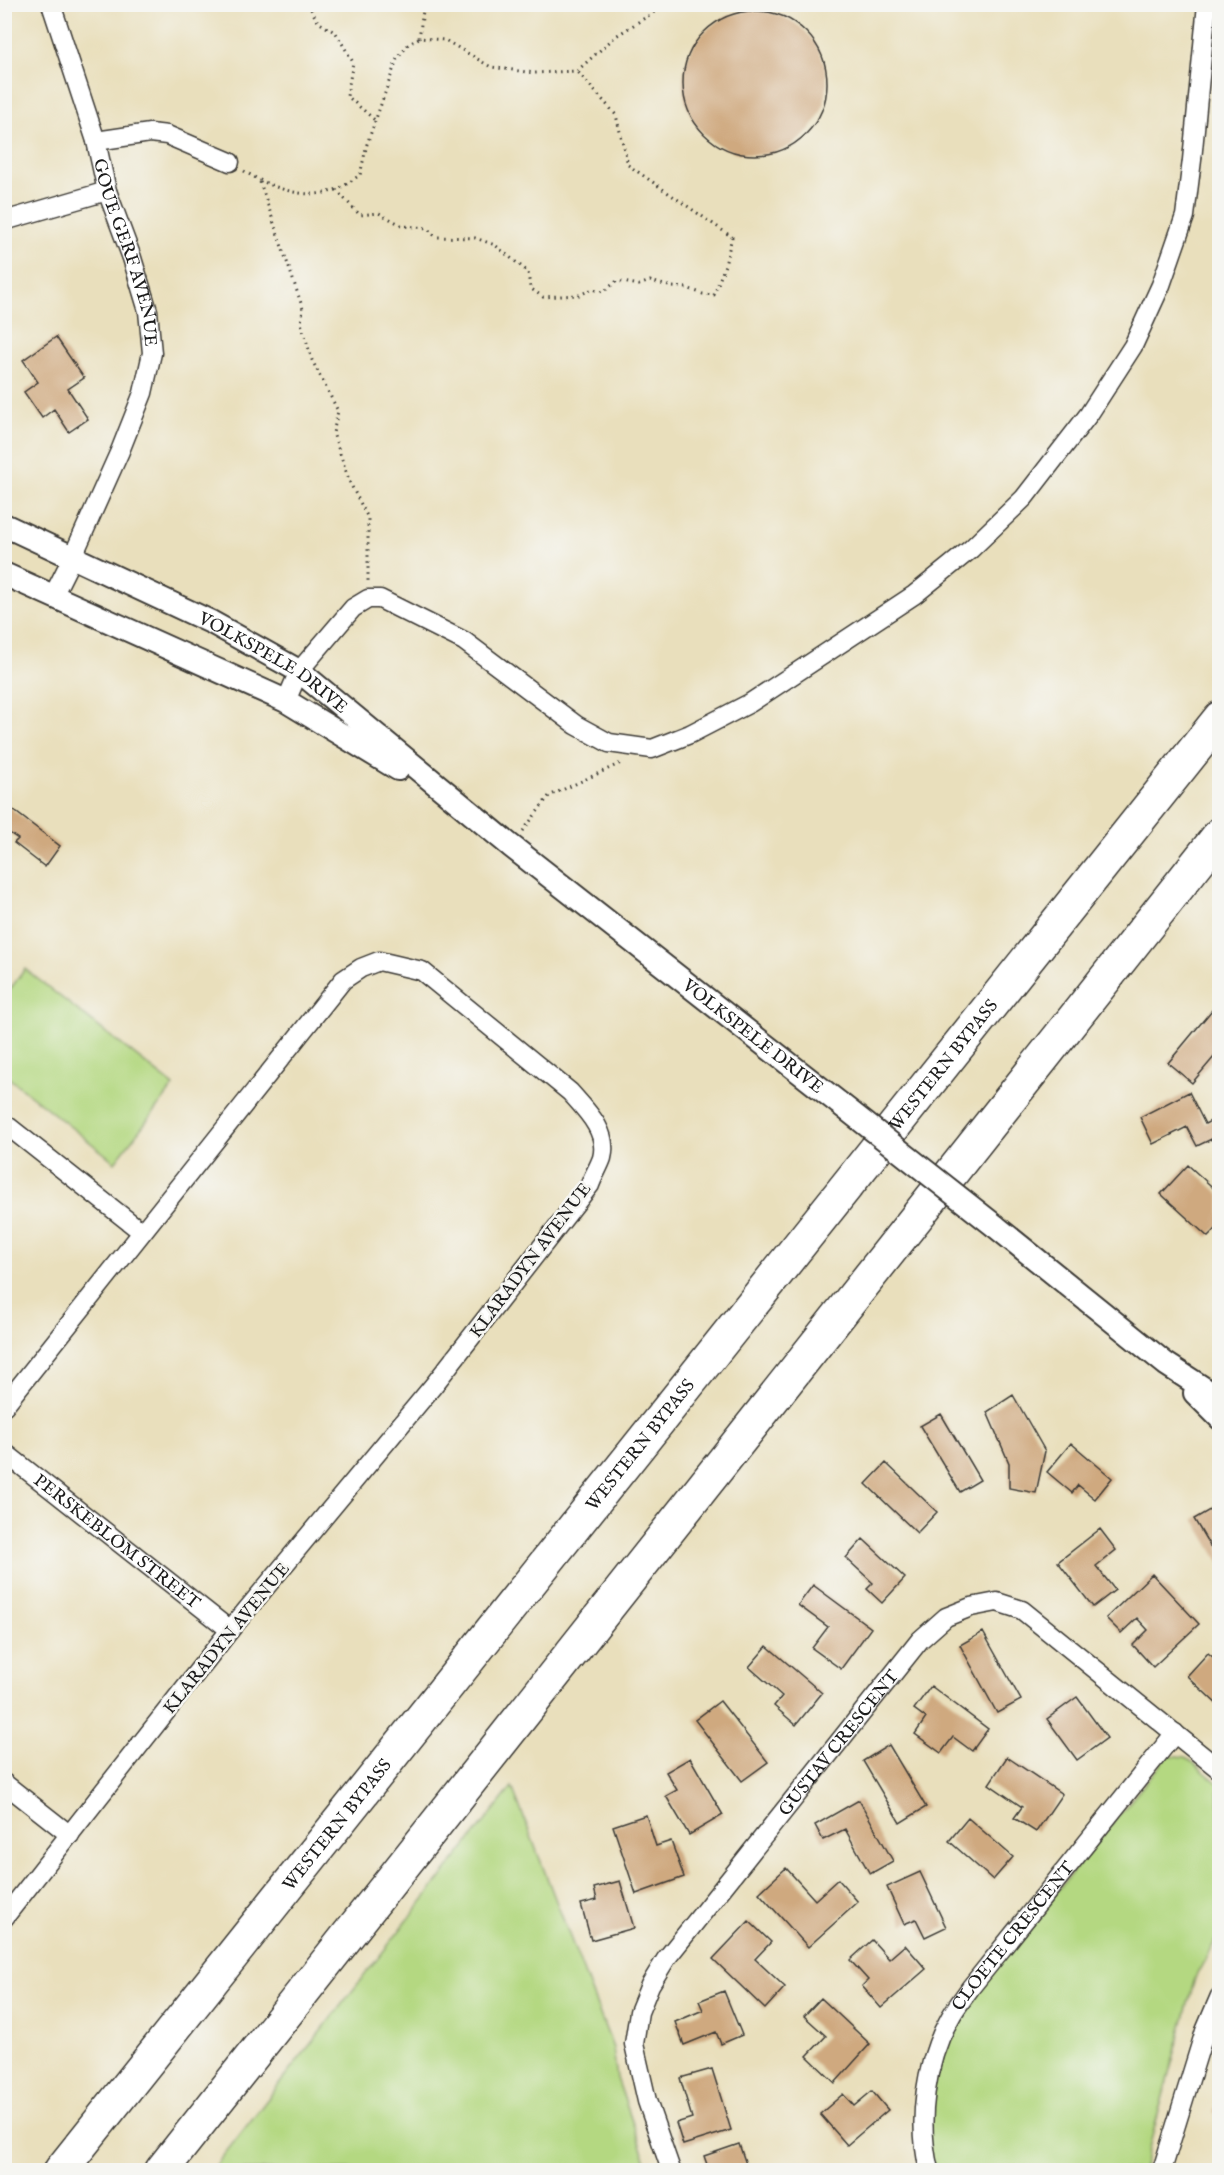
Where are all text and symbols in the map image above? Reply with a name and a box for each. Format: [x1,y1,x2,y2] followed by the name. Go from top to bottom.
[87,157,161,348] street label: GOUE GERF AVENUE
[194,607,352,719] street label: VOLKSPELE DRIVE
[676,974,828,1099] street label: VOLKSPELE DRIVE
[885,995,1004,1136] street label: WESTERN BYPASS
[465,1179,597,1343] street label: KLARADYN AVENUE
[582,1375,701,1516] street label: WESTERN BYPASS
[28,1470,204,1615] street label: PERSKEBLOM STREET
[159,1558,295,1719] street label: KLARADYN AVENUE
[774,1666,905,1821] street label: GUSTAV CRESCENT
[278,1755,398,1896] street label: WESTERN BYPASS
[947,1858,1080,2016] street label: CLOETE CRESCENT

